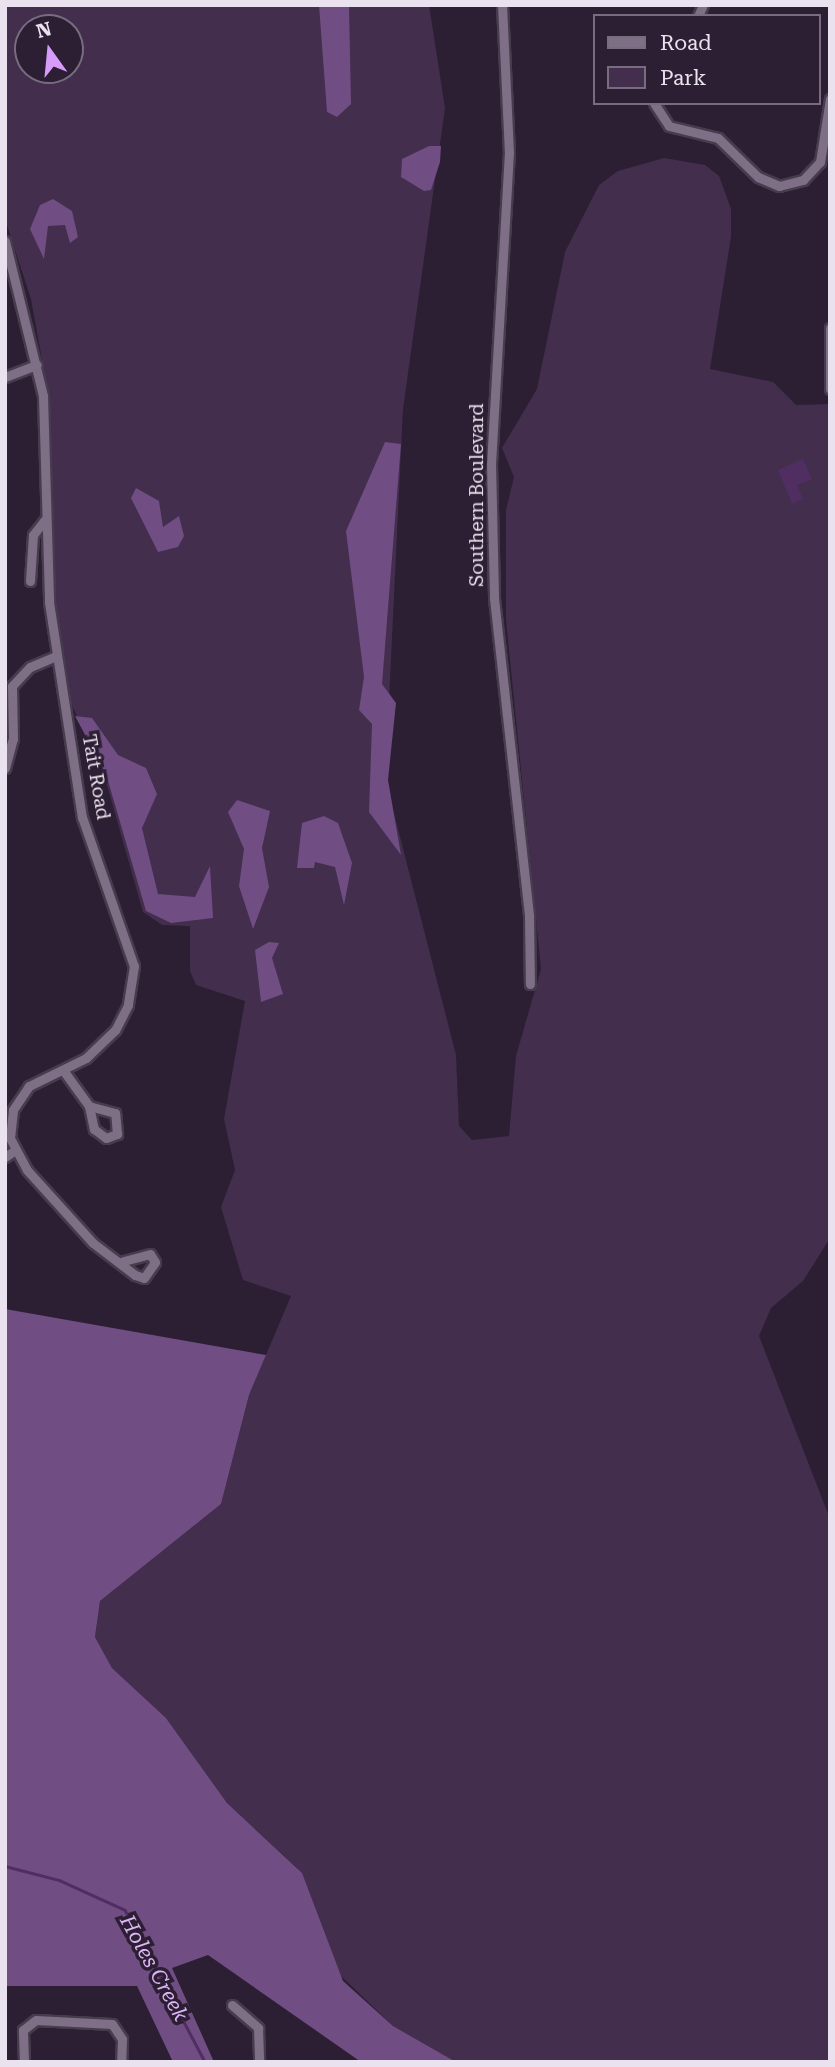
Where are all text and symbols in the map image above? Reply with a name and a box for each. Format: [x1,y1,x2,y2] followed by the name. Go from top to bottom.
[14,14,84,84] north arrow
[594,14,821,105] legend
[34,17,54,43] text: N
[660,31,712,55] text: Road
[660,66,706,90] text: Park
[466,403,488,587] street label: Southern Boulevard
[77,732,115,822] street label: Tait Road
[115,1911,193,2025] water label: Holes Creek

